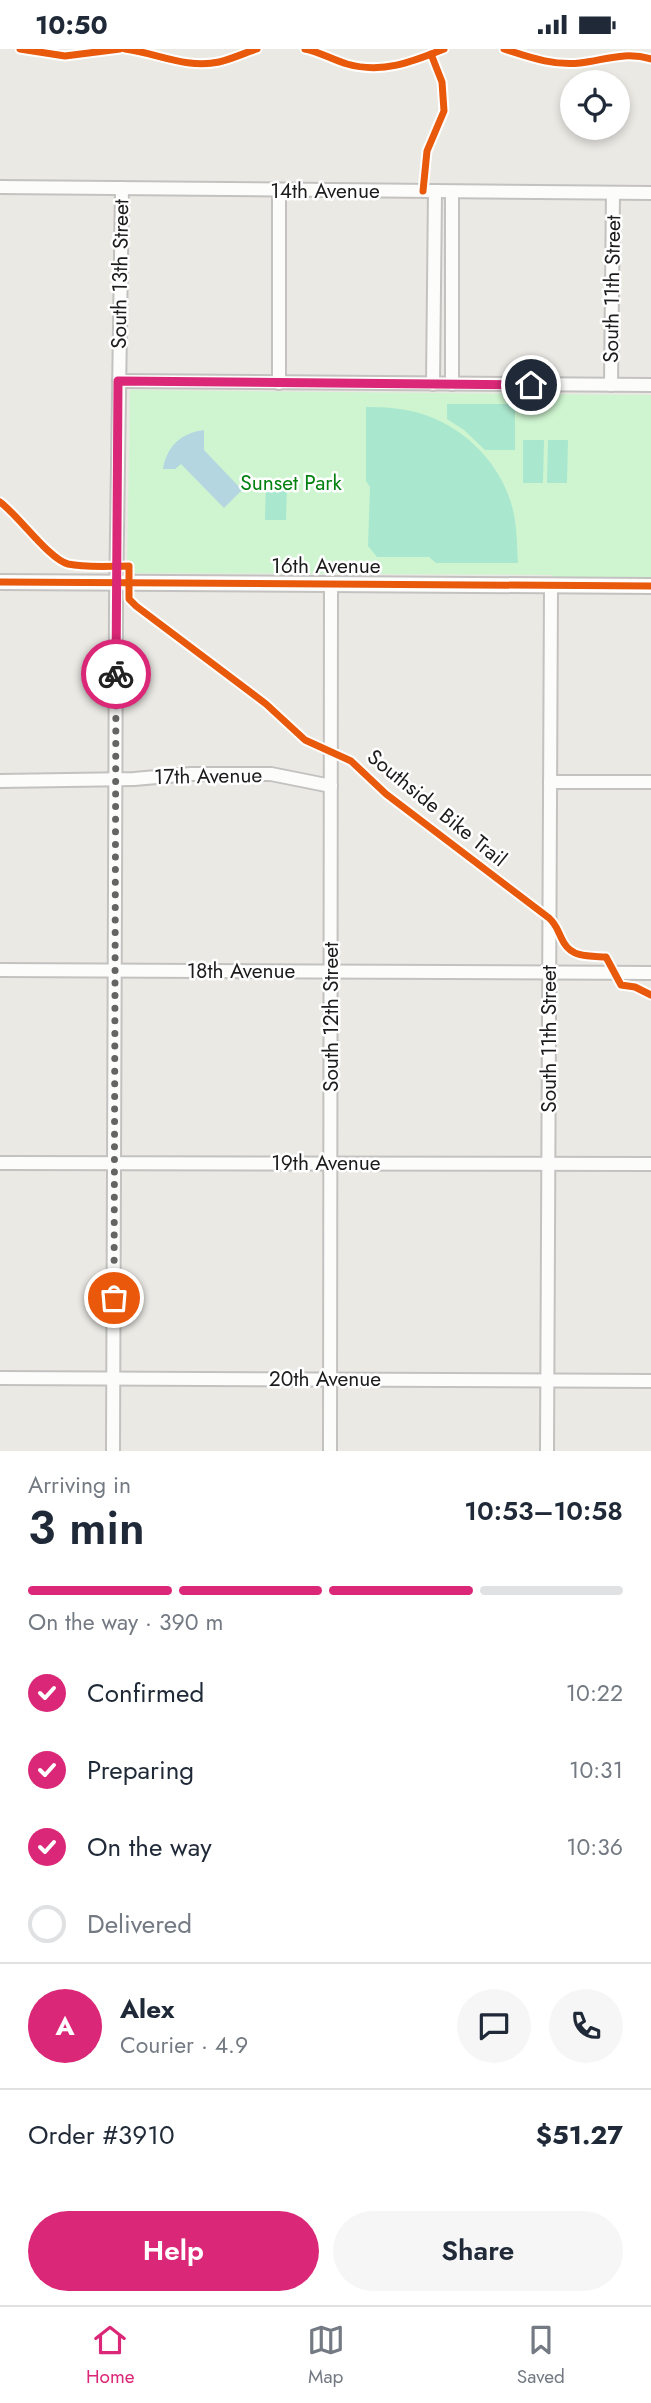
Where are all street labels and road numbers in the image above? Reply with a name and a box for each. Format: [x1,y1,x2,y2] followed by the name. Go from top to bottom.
[270,176,380,206] street label: 14th Avenue
[104,199,136,349] street label: South 13th Street
[596,215,628,363] street label: South 11th Street
[271,551,381,581] street label: 16th Avenue
[361,742,513,874] street label: Southside Bike Trail
[154,760,263,792] street label: 17th Avenue
[316,942,346,1092] street label: South 12th Street
[187,956,296,986] street label: 18th Avenue
[534,965,564,1113] street label: South 11th Street
[271,1148,381,1178] street label: 19th Avenue
[269,1364,381,1394] street label: 20th Avenue

